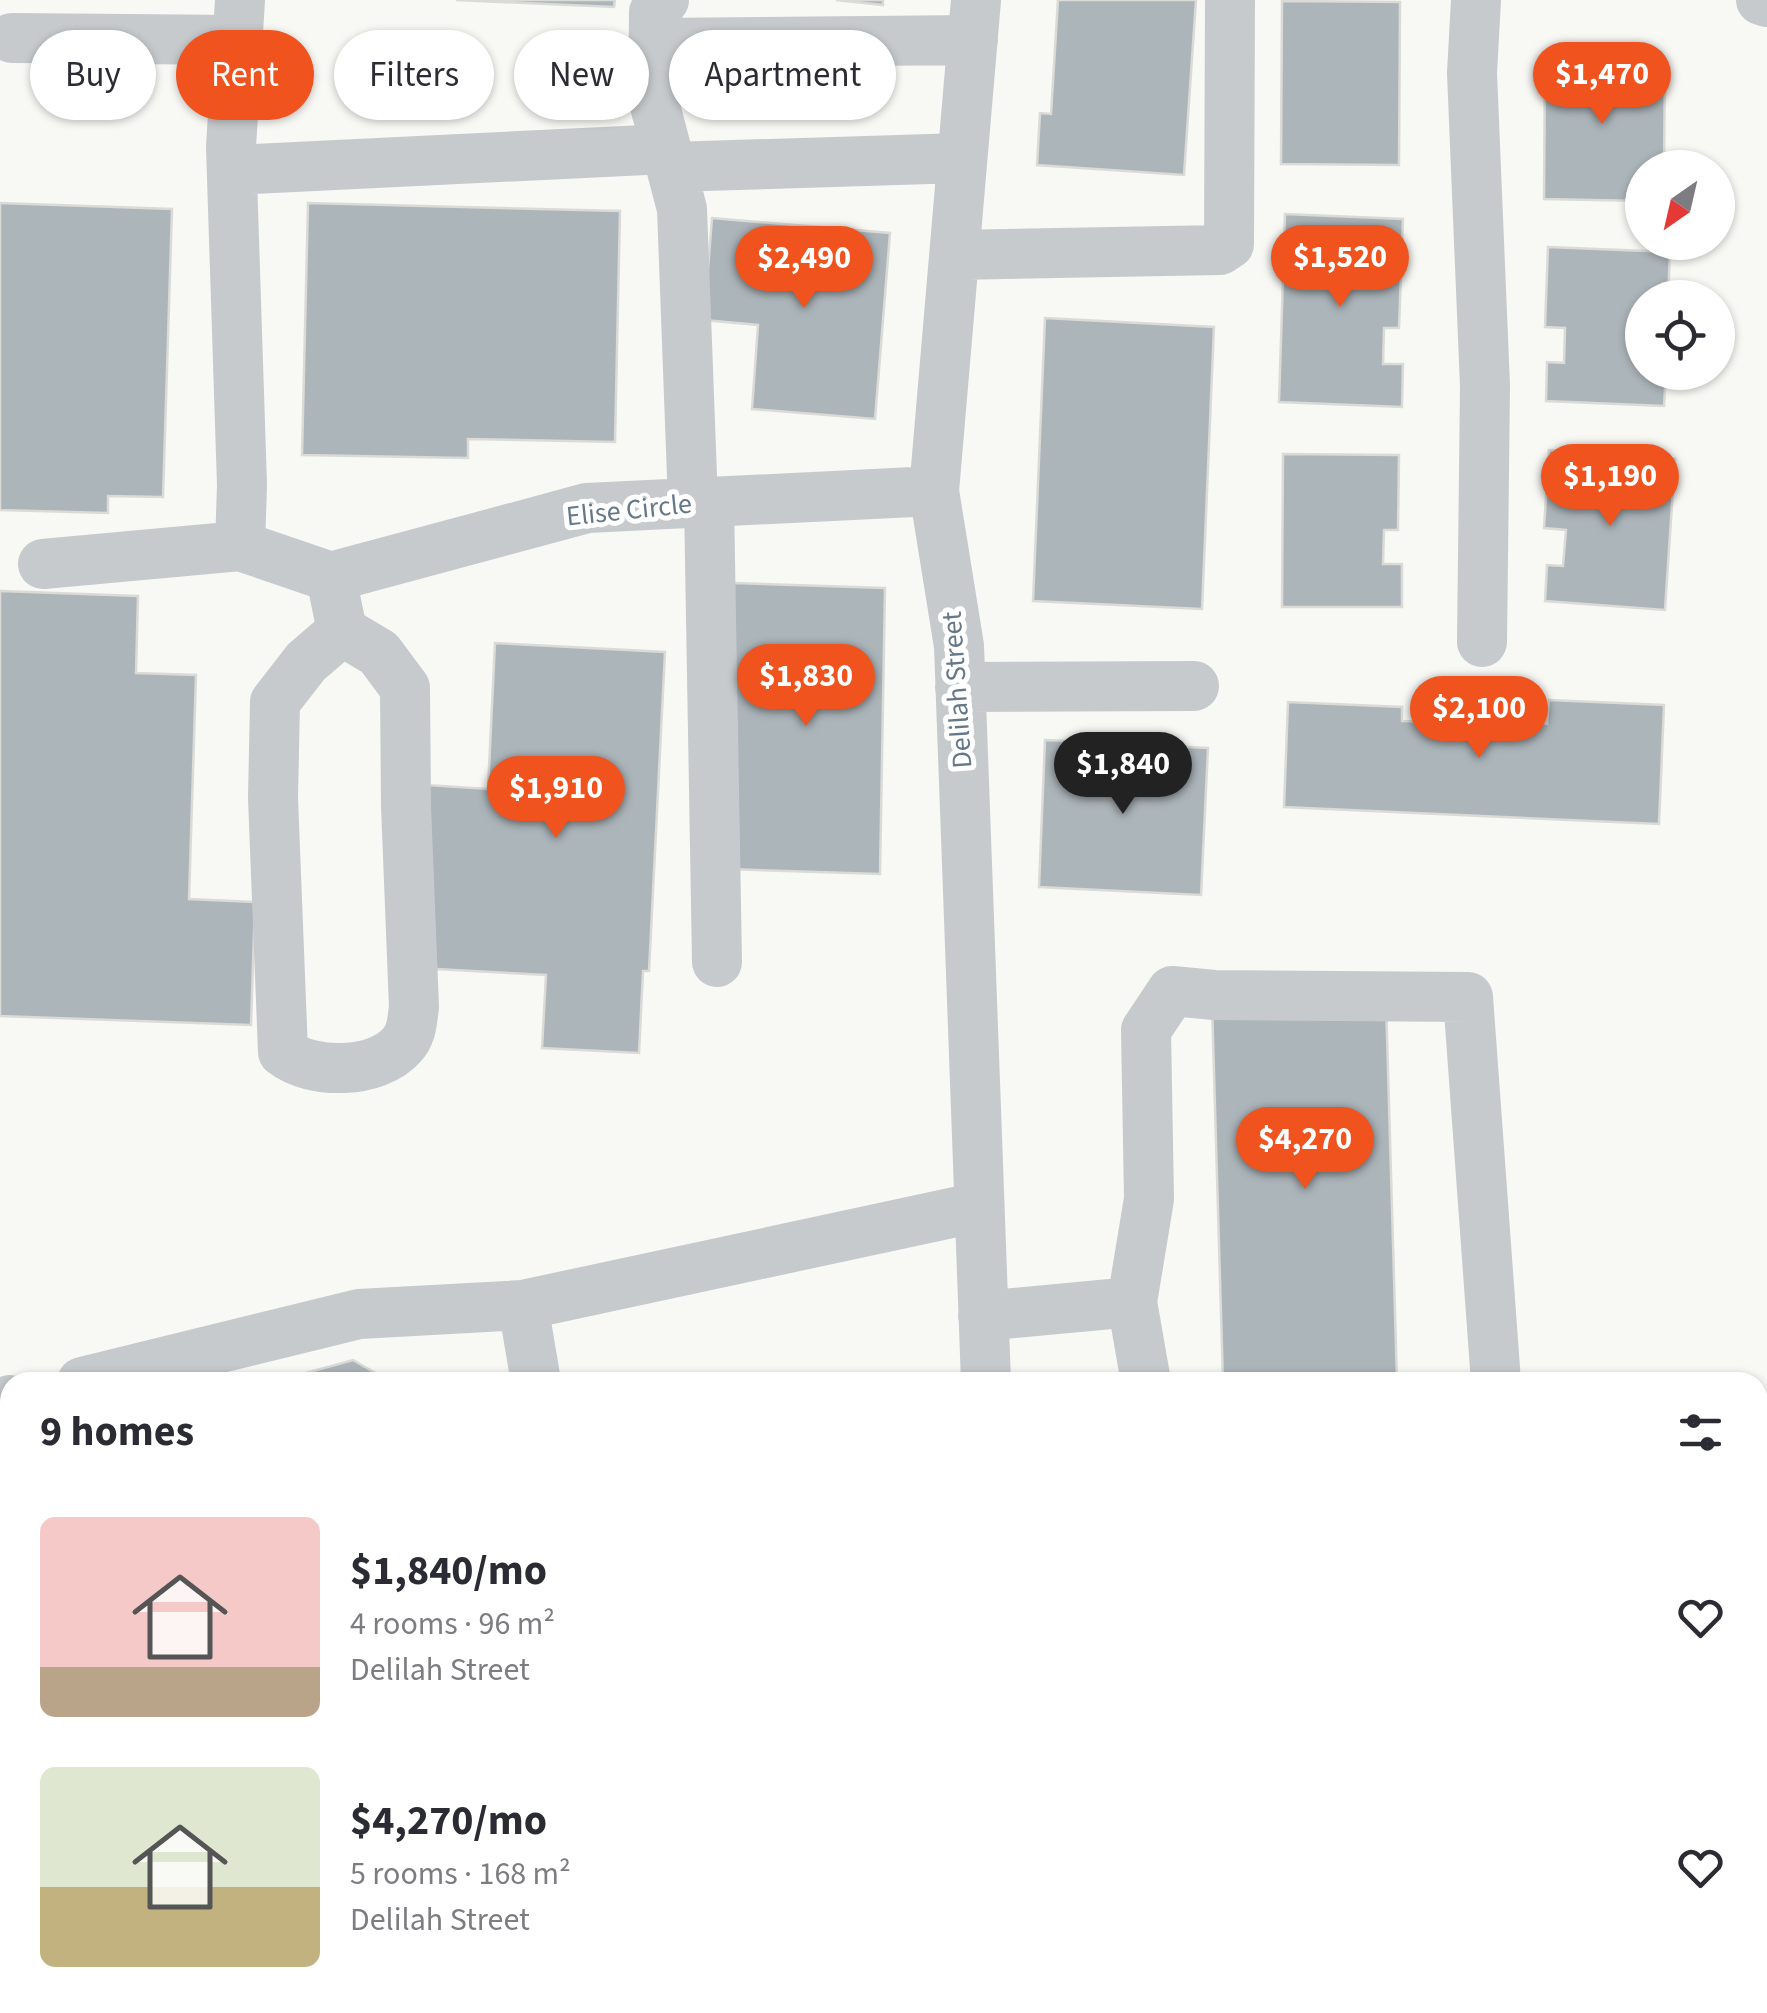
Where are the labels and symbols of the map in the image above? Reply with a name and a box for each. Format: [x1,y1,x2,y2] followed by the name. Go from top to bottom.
[1521,42,1683,127] pin: $1,470
[1625,150,1735,260] north arrow
[1259,225,1421,310] pin: $1,520
[723,226,885,311] pin: $2,490
[1529,444,1691,529] pin: $1,190
[564,484,694,536] street label: Elise Circle
[932,610,982,770] street label: Delilah Street
[725,644,887,729] pin: $1,830
[1398,676,1560,761] pin: $2,100
[1042,732,1204,817] pin: $1,840
[475,756,637,841] pin: $1,910
[1224,1107,1386,1192] pin: $4,270

